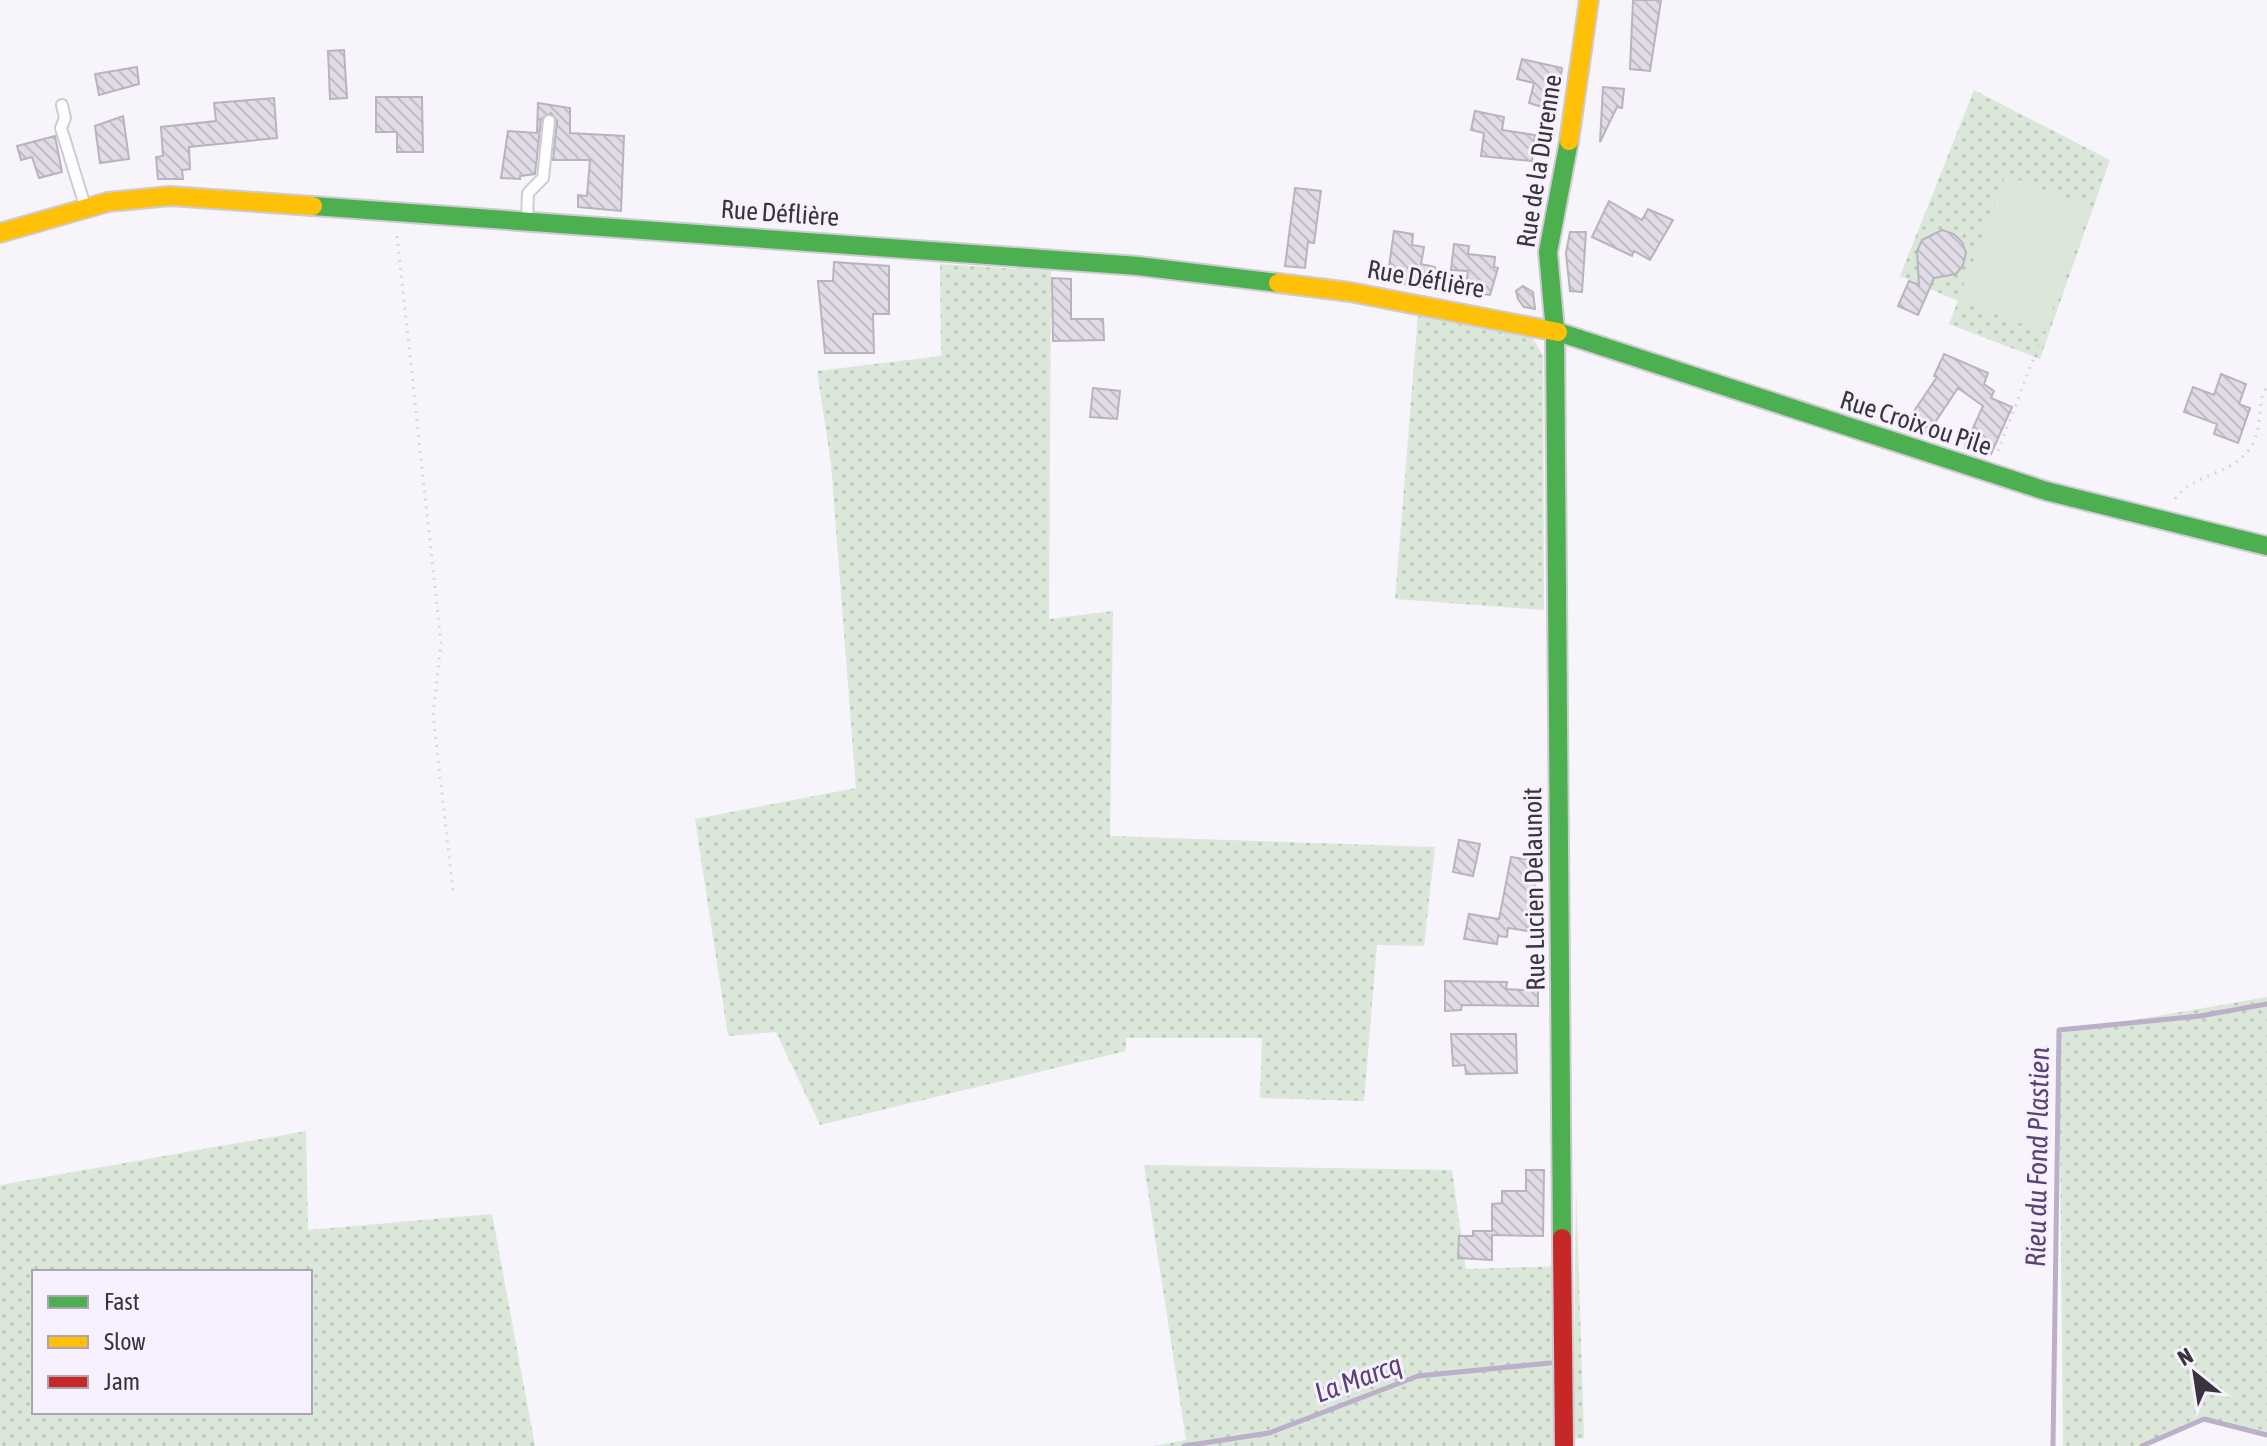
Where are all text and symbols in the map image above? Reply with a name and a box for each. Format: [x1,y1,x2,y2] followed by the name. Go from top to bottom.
[1511,72,1567,250] street label: Rue de la Durenne
[720,194,840,232] street label: Rue Déflière
[1365,254,1487,304] street label: Rue Déflière
[1836,384,1996,462] street label: Rue Croix ou Pile
[1517,787,1551,991] street label: Rue Lucien Delaunoit
[2019,1046,2055,1267] water label: Rieu du Fond Plastien
[32,1270,312,1414] legend
[104,1288,140,1315] text: Fast
[104,1328,146,1355] text: Slow
[2155,1334,2235,1414] north arrow
[2173,1342,2197,1371] text: N
[1310,1347,1406,1409] water label: La Marcq
[104,1368,140,1395] text: Jam

